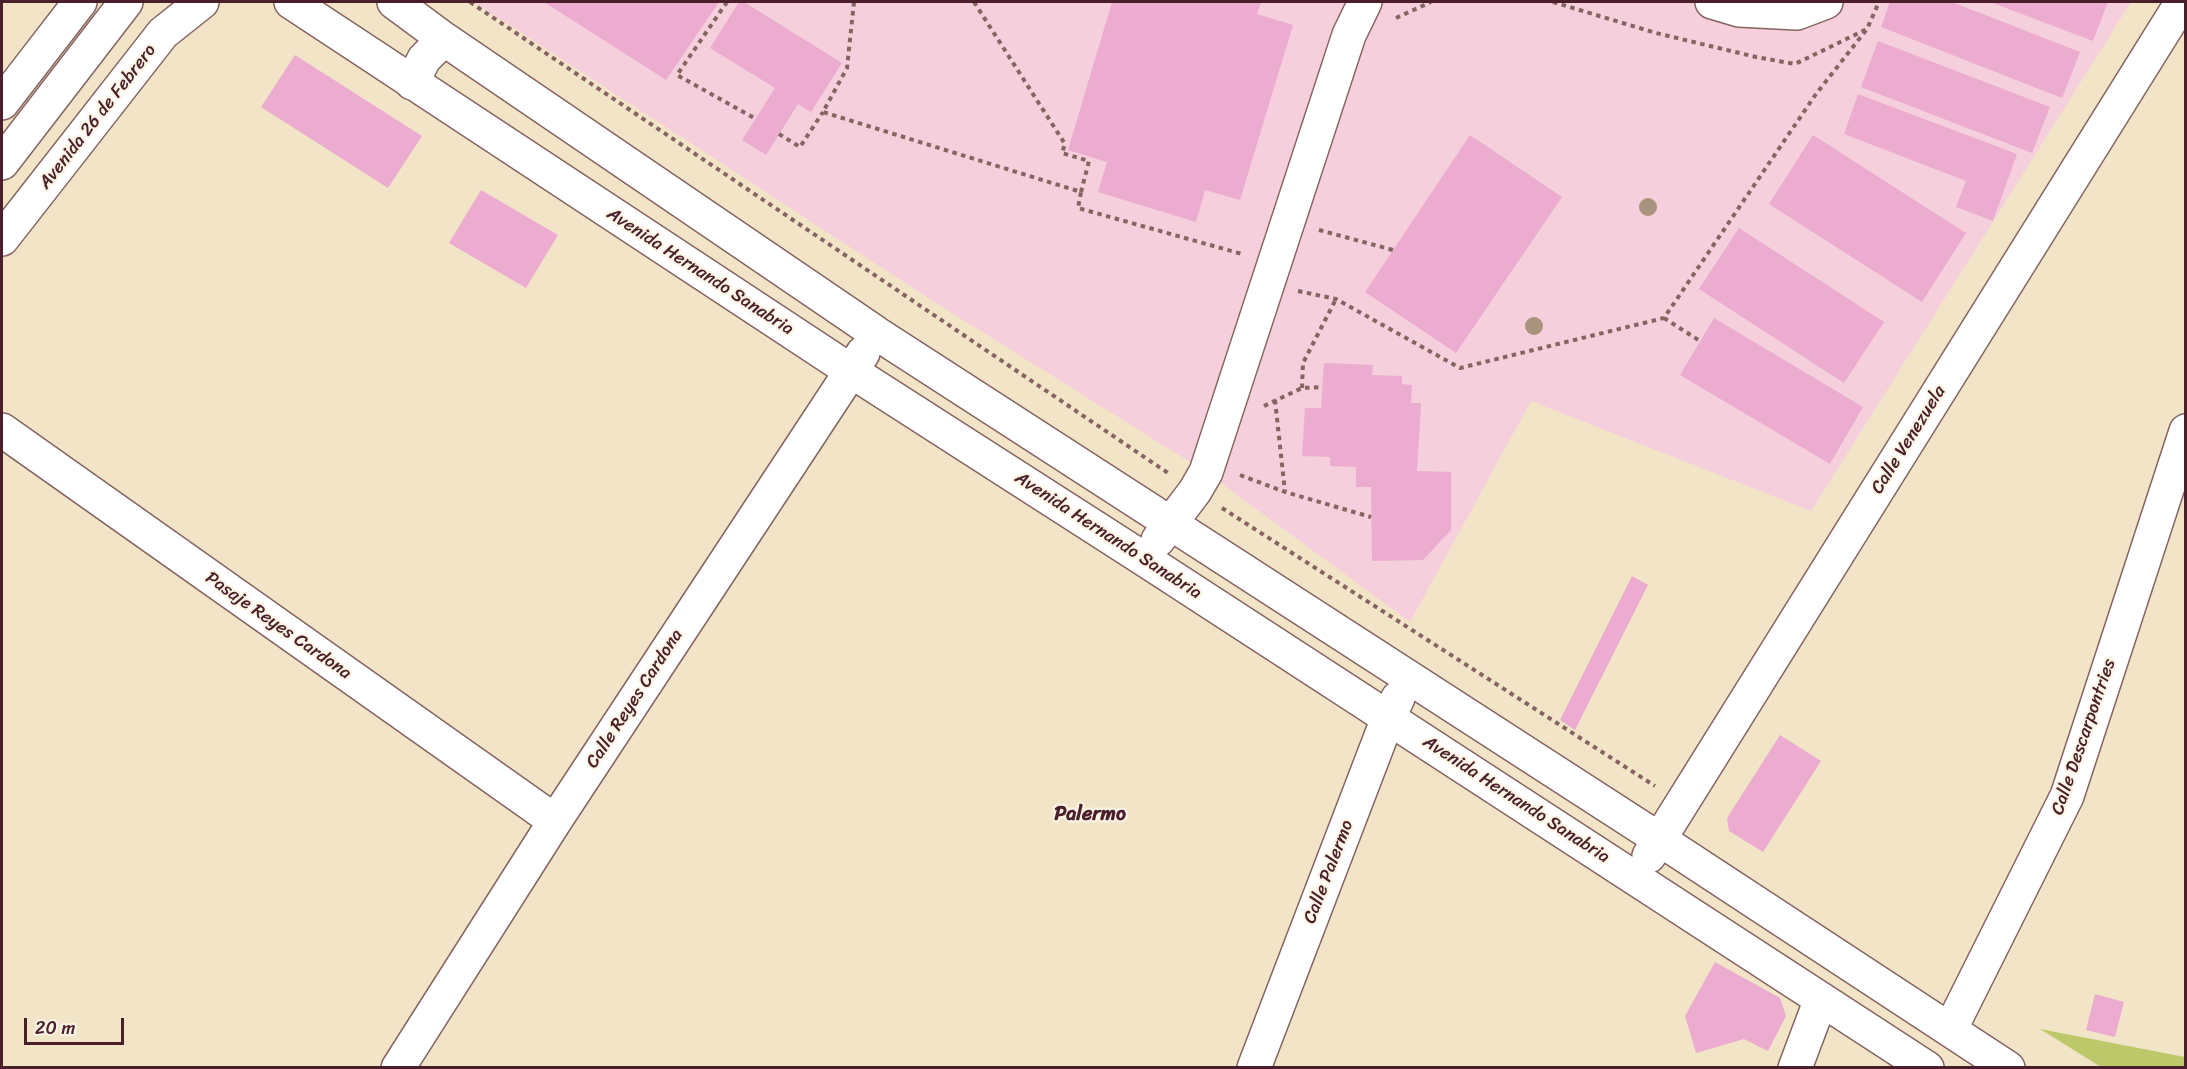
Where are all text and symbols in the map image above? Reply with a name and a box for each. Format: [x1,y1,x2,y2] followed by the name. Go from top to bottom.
[35,40,161,194] street label: Avenida 26 de Febrero
[603,203,797,341] street label: Avenida Hernando Sanabria
[1867,382,1951,498] street label: Calle Venezuela
[1011,467,1205,605] street label: Avenida Hernando Sanabria
[201,567,355,685] street label: Pasaje Reyes Cardona
[582,625,688,773] street label: Calle Reyes Cardona
[2047,656,2121,818] street label: Calle Descarpontries
[1419,731,1613,869] street label: Avenida Hernando Sanabria
[1054,803,1126,827] district label: Palermo
[1299,817,1359,927] street label: Calle Palermo
[27,1006,128,1044] scale bar
[35,1012,75,1044] text: 20 m

